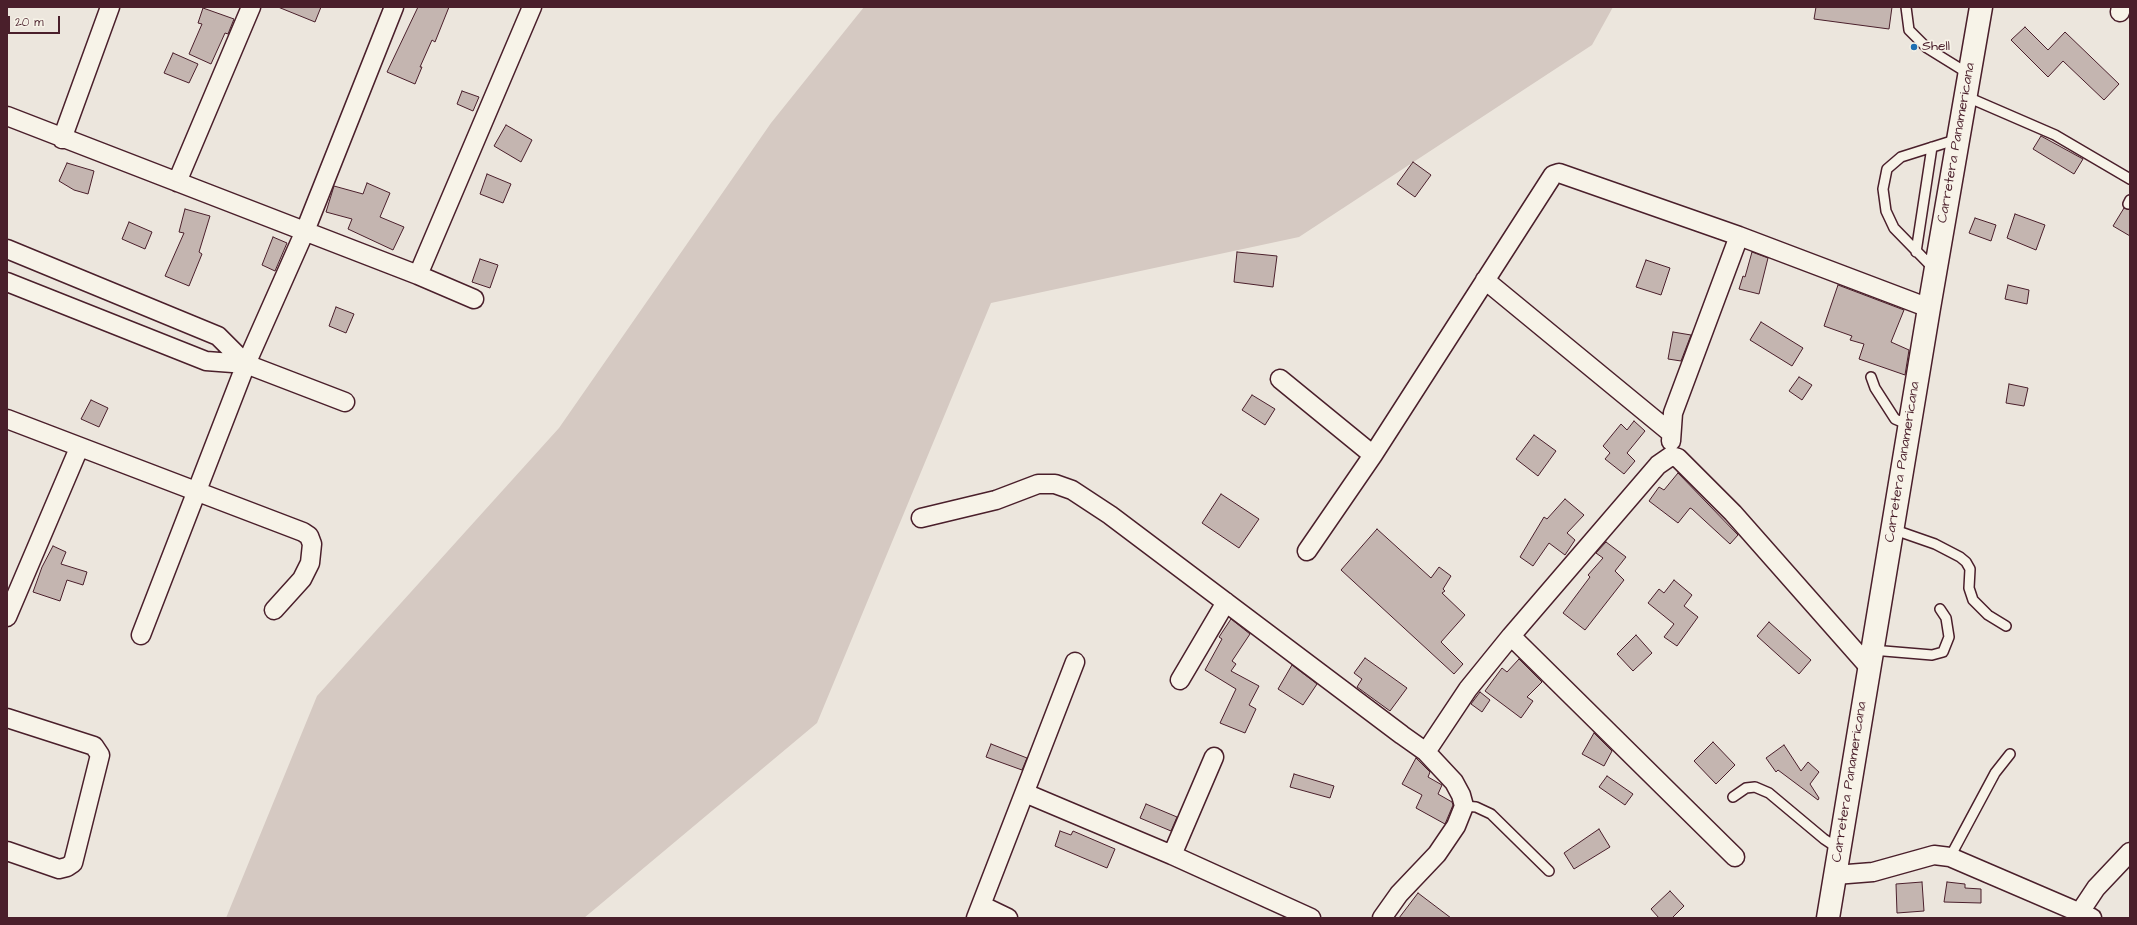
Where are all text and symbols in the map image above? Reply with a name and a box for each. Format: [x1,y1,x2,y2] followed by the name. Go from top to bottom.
[10,8,62,34] scale bar
[15,14,44,31] text: 20 m
[1922,39,1950,55] place label: Shell
[1909,42,1919,52] marker: Shell
[1935,62,1979,224] street label: Carretera Panamericana
[1882,381,1924,543] street label: Carretera Panamericana
[1829,701,1871,863] street label: Carretera Panamericana

